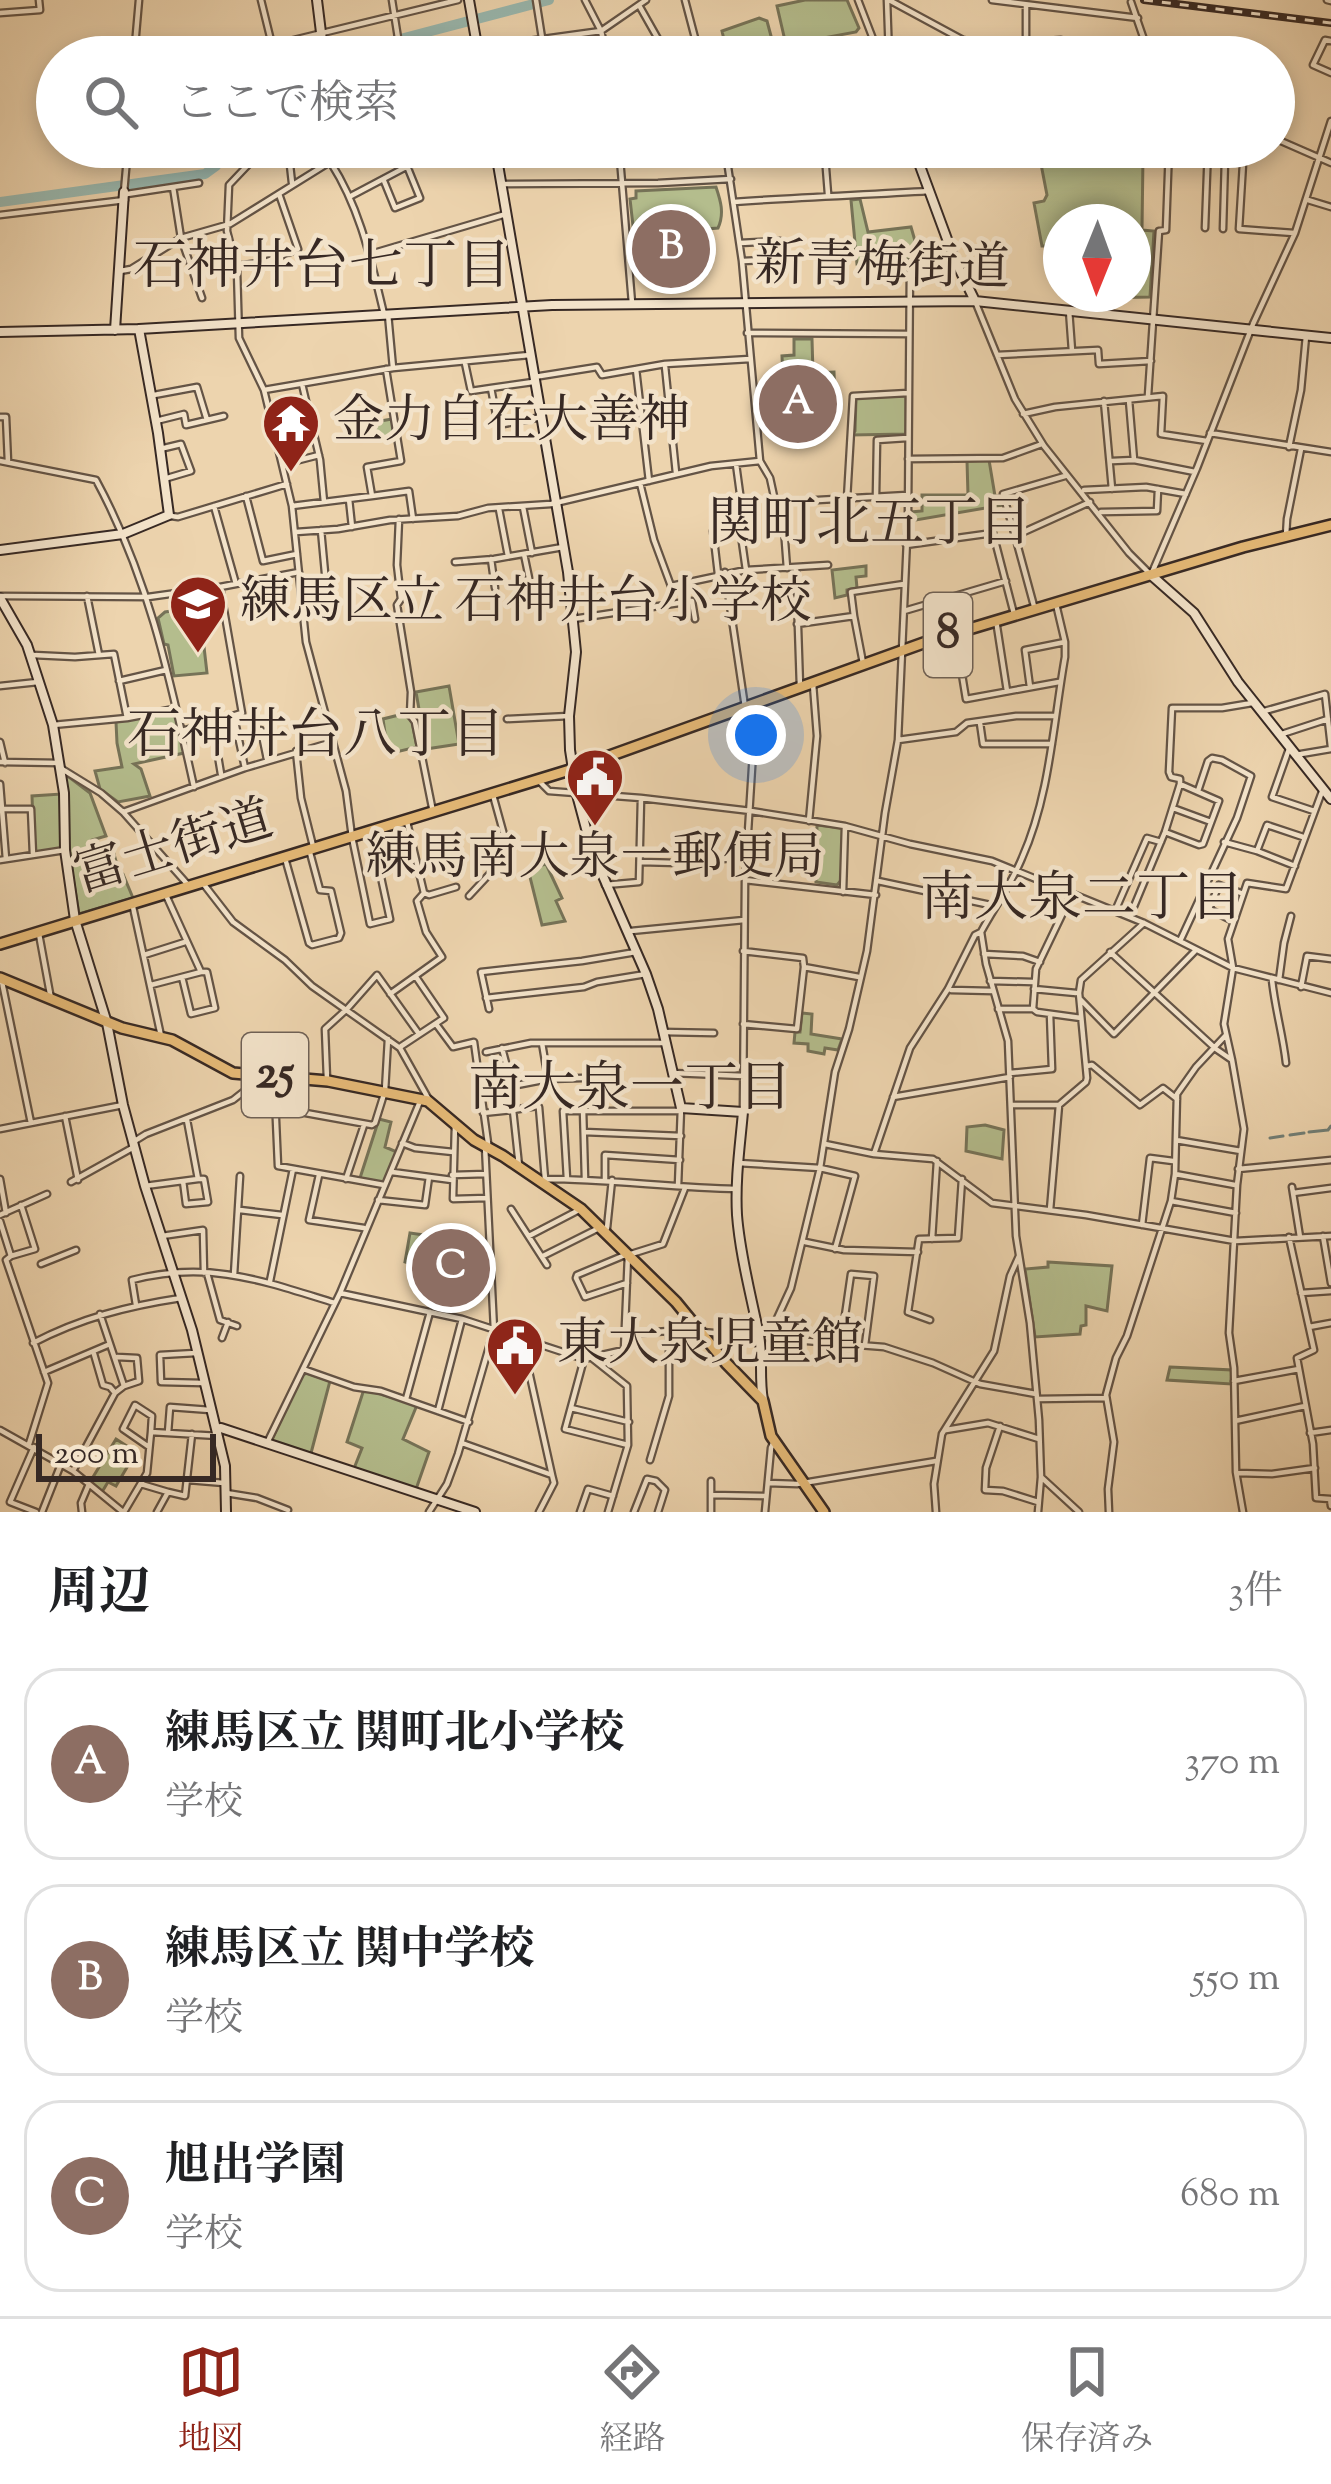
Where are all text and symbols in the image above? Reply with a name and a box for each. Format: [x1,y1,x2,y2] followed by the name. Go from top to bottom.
[36,36,1295,168] search box
[78,69,144,135] icon: search
[174,74,399,139] text: ここで検索
[632,204,710,294] pin: B
[1043,204,1151,312] north arrow
[754,230,1010,308] street label: 新青梅街道
[133,231,511,309] district label: 石神井台七丁目
[759,359,837,449] pin: A
[333,387,690,460] place label: 金力自在大善神
[260,392,322,474] temple icon: 金力自在大善神
[708,488,1032,566] district label: 関町北五丁目
[240,568,812,641] place label: 練馬区立 石神井台小学校
[167,573,229,655] school or university icon: 練馬区立 石神井台小学校
[924,593,972,677] road number: 8
[127,700,505,778] district label: 石神井台八丁目
[726,705,786,765] your location
[564,746,626,828] public building icon: 練馬南大泉一郵便局
[66,785,282,915] street label: 富士街道
[365,824,825,897] place label: 練馬南大泉一郵便局
[920,863,1244,941] district label: 南大泉二丁目
[242,1033,308,1117] road number: 25
[468,1053,792,1131] district label: 南大泉一丁目
[412,1223,490,1313] pin: C
[557,1310,863,1383] place label: 東大泉児童館
[484,1315,546,1397] public building icon: 東大泉児童館
[36,1428,216,1481] scale bar
[54,1431,139,1479] text: 200 m
[48,1559,150,1632] text: 周辺
[1228,1566,1283,1622] text: 3件
[165,1704,625,1769] text: 練馬区立 関町北小学校
[74,1736,106,1792] text: A
[1184,1736,1280,1792] text: 370 m
[165,1777,243,1833] text: 学校
[165,1920,535,1985] text: 練馬区立 関中学校
[78,1952,102,2008] text: B
[1192,1952,1280,2008] text: 550 m
[165,1993,243,2049] text: 学校
[165,2136,345,2201] text: 旭出学園
[74,2168,106,2224] text: C
[1180,2168,1280,2224] text: 680 m
[165,2209,243,2265] text: 学校
[178,2339,244,2465] tab: 地図
[599,2339,665,2465] tab: 経路
[1021,2339,1153,2465] tab: 保存済み

